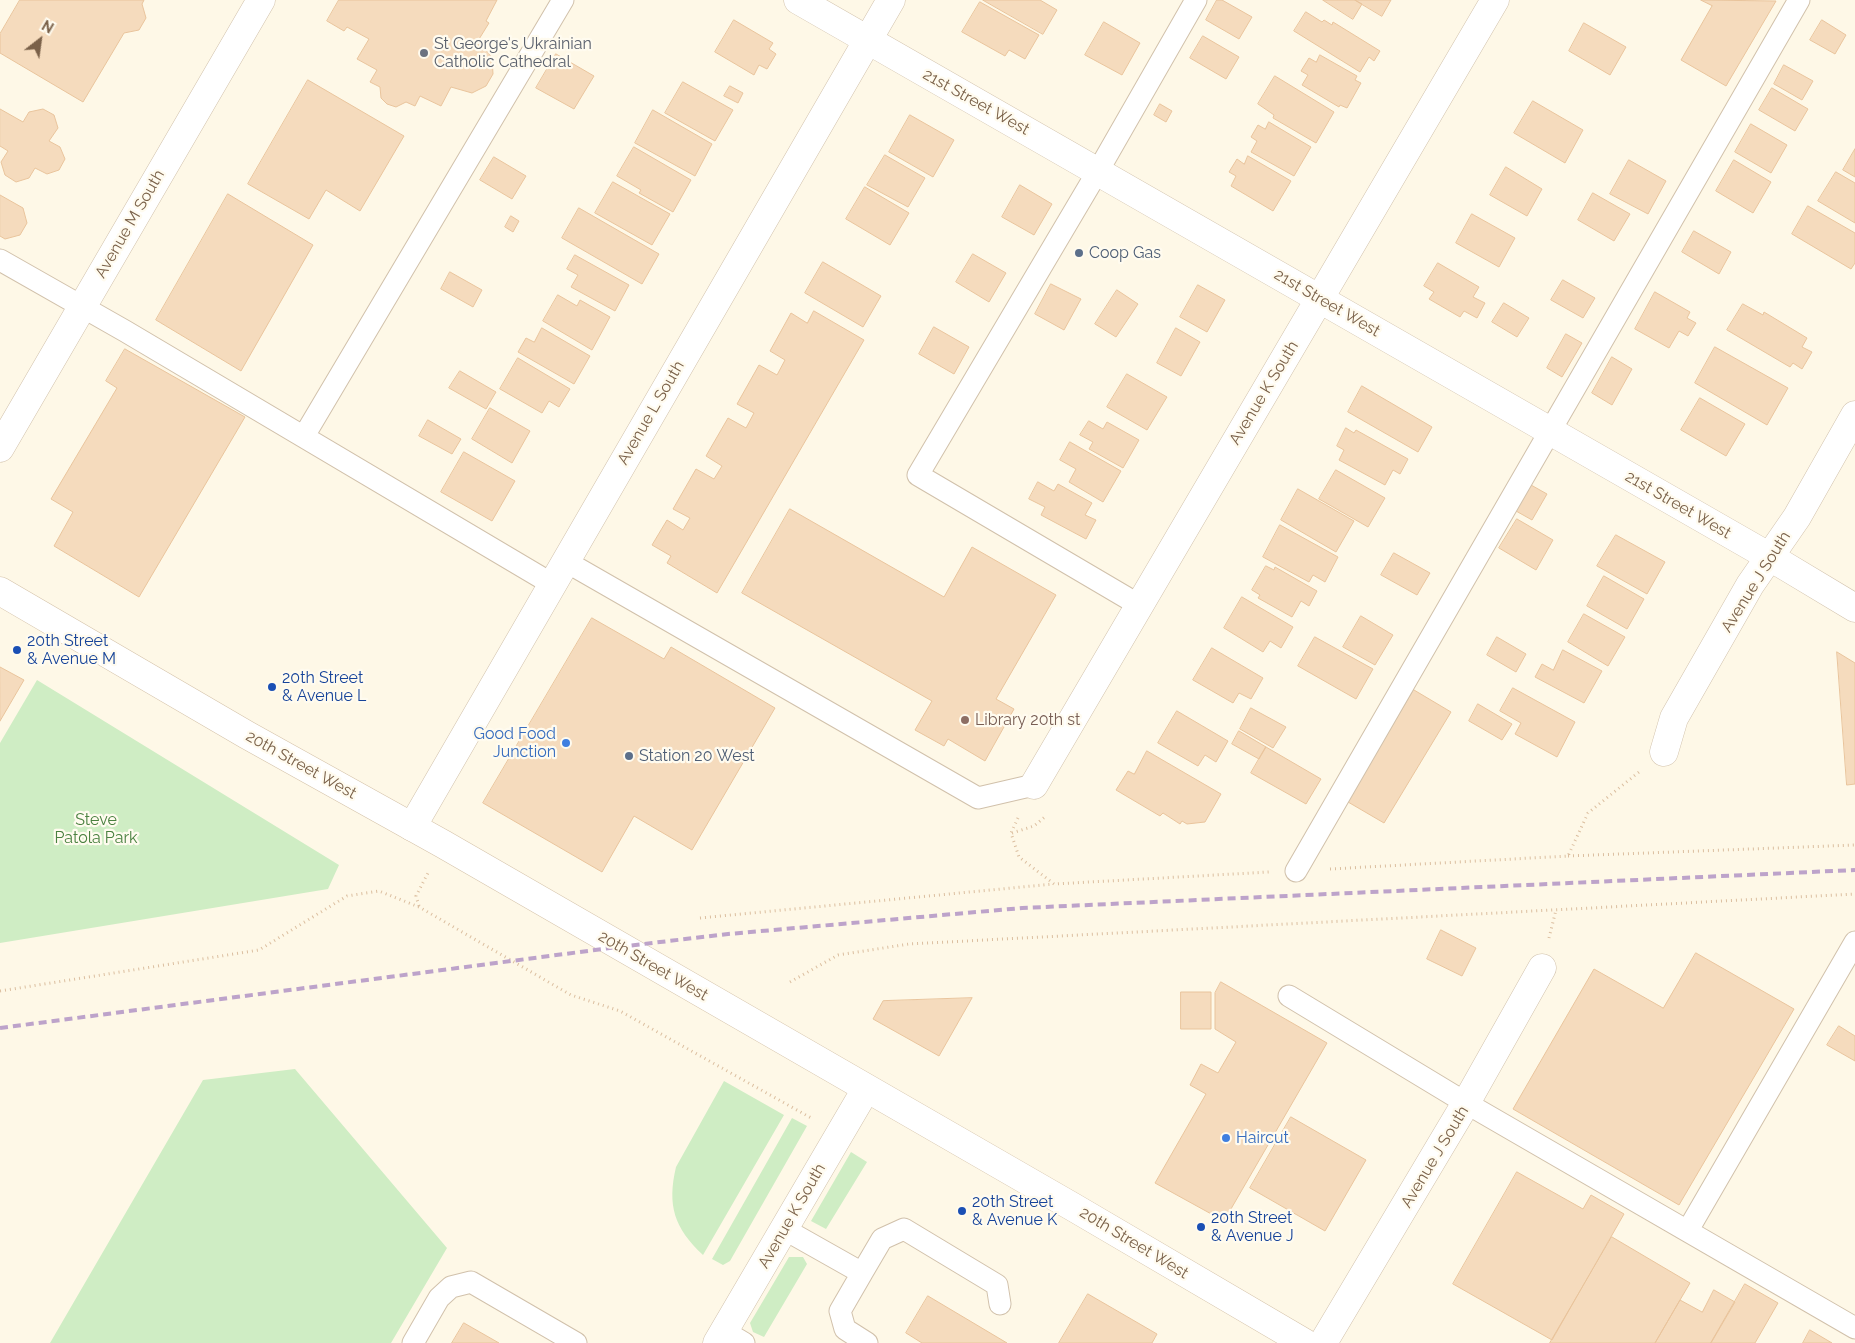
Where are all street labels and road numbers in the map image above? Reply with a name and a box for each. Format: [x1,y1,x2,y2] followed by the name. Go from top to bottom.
[919,65,1033,139] street label: 21st Street West
[91,166,169,282] street label: Avenue M South
[1271,265,1383,341] street label: 21st Street West
[1225,337,1303,449] street label: Avenue K South
[613,358,689,468] street label: Avenue L South
[1622,467,1734,543] street label: 21st Street West
[1717,528,1795,636] street label: Avenue J South
[242,727,360,803] street label: 20th Street West
[595,927,711,1005] street label: 20th Street West
[1397,1103,1473,1211] street label: Avenue J South
[754,1160,830,1272] street label: Avenue K South
[1076,1203,1192,1283] street label: 20th Street West

